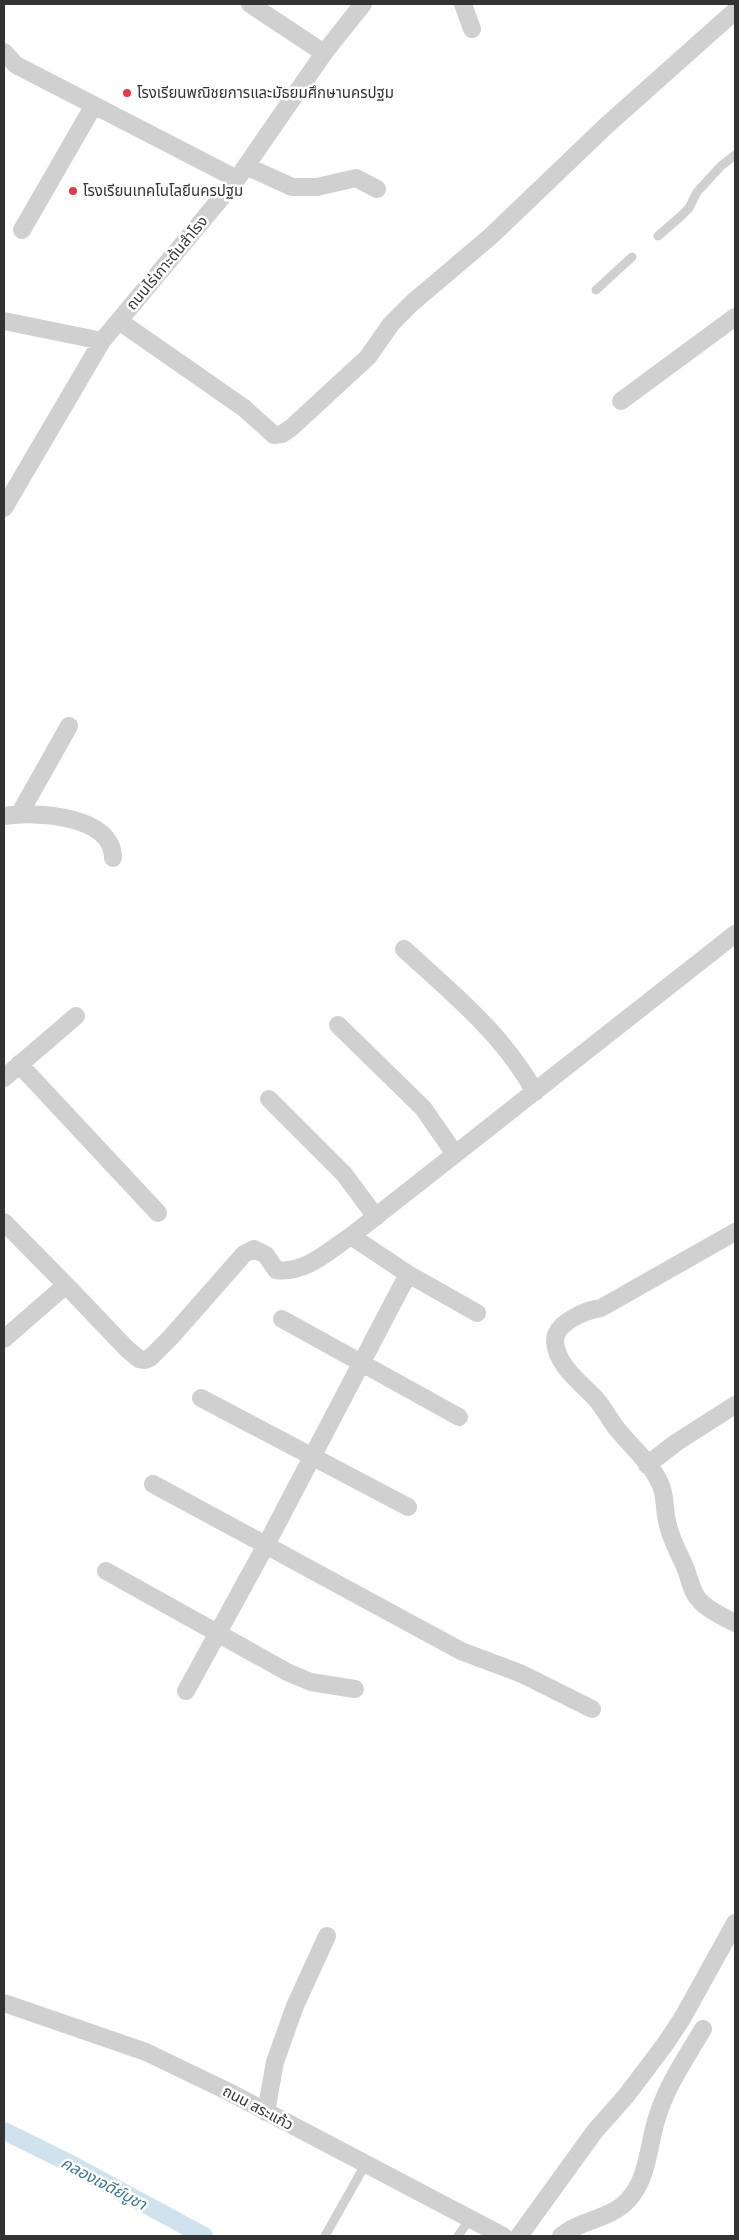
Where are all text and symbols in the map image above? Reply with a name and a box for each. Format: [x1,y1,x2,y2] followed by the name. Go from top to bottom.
[137,83,394,103] place label: โรงเรียนพณิชยการและมัธยมศึกษานครปฐม
[121,87,133,99] marker: โรงเรียนพณิชยการและมัธยมศึกษานครปฐม
[83,181,243,201] place label: โรงเรียนเทคโนโลยีนครปฐม
[67,185,79,197] marker: โรงเรียนเทคโนโลยีนครปฐม
[122,212,212,314] street label: ถนนไร่เกาะต้นสำโรง
[219,2081,297,2135] street label: ถนน สระแก้ว
[57,2152,151,2216] water label: คลองเจดีย์บูชา

